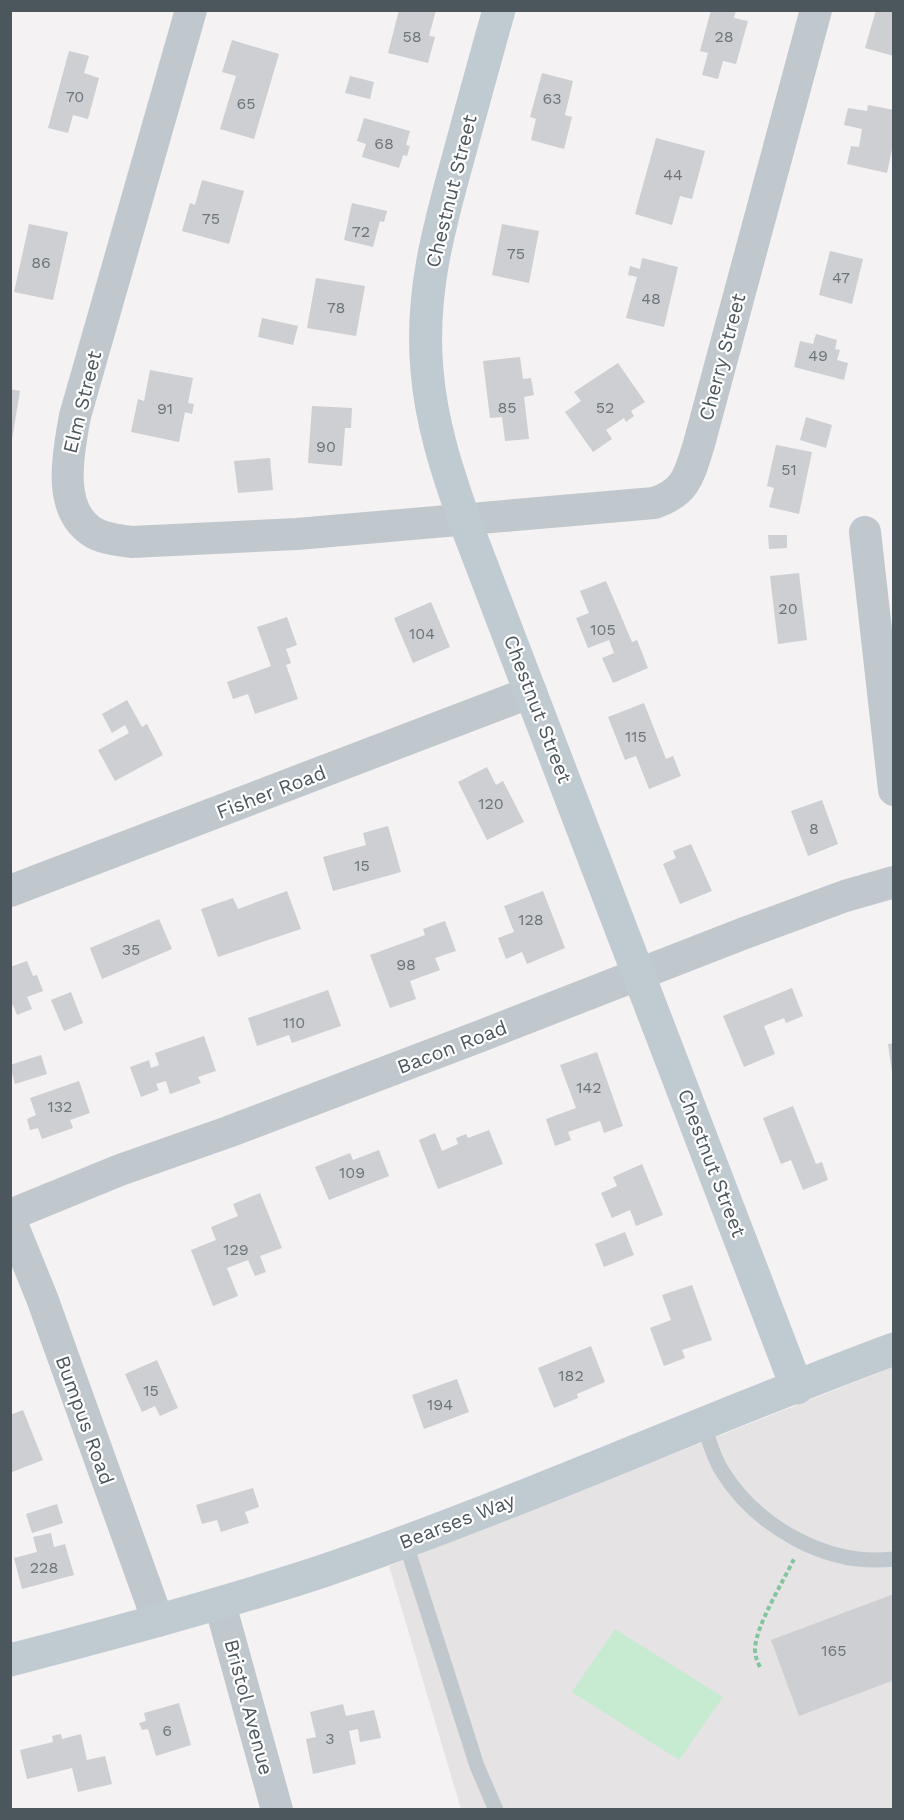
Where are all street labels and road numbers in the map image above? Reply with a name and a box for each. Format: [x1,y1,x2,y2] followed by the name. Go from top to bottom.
[420,111,482,270] street label: Chestnut Street
[693,290,751,423] street label: Cherry Street
[58,348,106,456] street label: Elm Street
[499,632,577,787] street label: Chestnut Street
[213,760,329,824] street label: Fisher Road
[394,1015,510,1079] street label: Bacon Road
[673,1086,751,1241] street label: Chestnut Street
[51,1352,119,1488] street label: Bumpus Road
[396,1488,519,1554] street label: Bearses Way
[219,1636,279,1778] street label: Bristol Avenue

